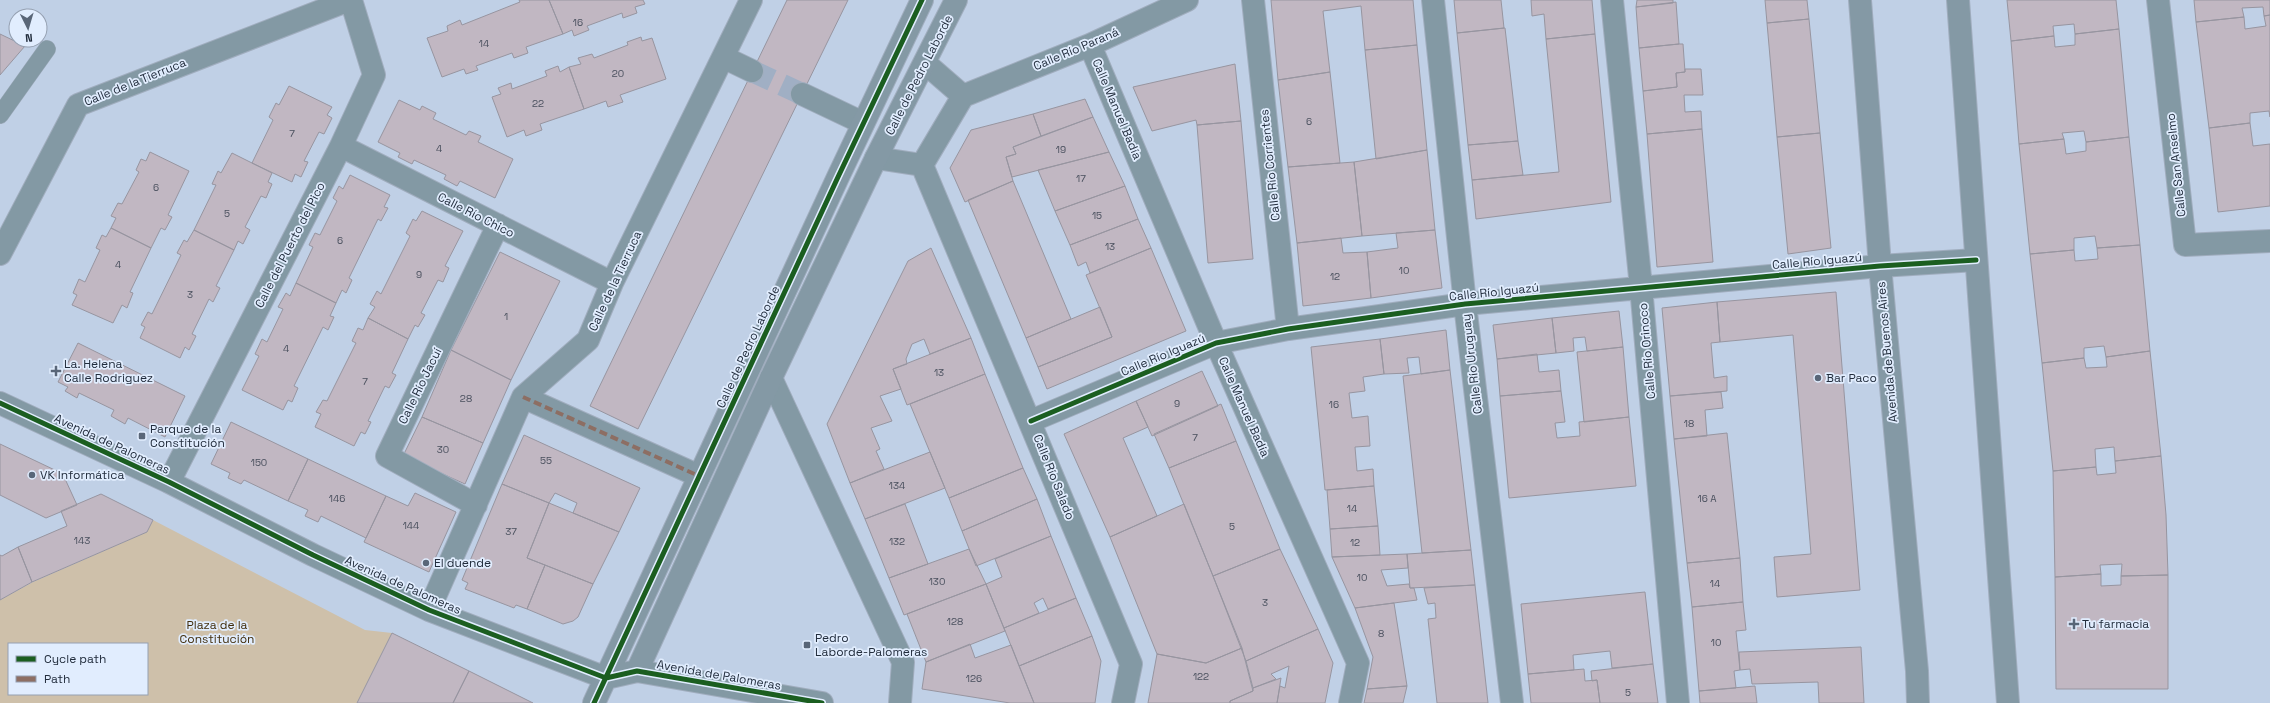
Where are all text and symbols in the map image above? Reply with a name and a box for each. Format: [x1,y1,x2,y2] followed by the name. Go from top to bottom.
[8,8,48,48] north arrow
[882,12,956,138] street label: Calle de Pedro Laborde
[573,16,583,29] house number: 16
[1031,24,1121,74] street label: Calle Río Paraná
[25,31,33,45] text: N
[479,37,489,50] house number: 14
[82,54,188,110] street label: Calle de la Tierruca
[1089,56,1145,162] street label: Calle Manuel Badía
[612,67,624,80] house number: 20
[532,97,544,110] house number: 22
[1256,109,1284,221] street label: Calle Río Corrientes
[2163,112,2189,218] street label: Calle San Anselmo
[1306,115,1312,128] house number: 6
[289,127,295,140] house number: 7
[436,142,442,155] house number: 4
[1056,143,1066,156] house number: 19
[1076,172,1086,185] house number: 17
[251,179,329,311] street label: Calle del Puerto del Pico
[153,181,159,194] house number: 6
[435,189,517,241] street label: Calle Río Chico
[224,207,230,220] house number: 5
[1092,209,1102,222] house number: 15
[585,228,645,334] street label: Calle de la Tierruca
[337,234,343,247] house number: 6
[1105,240,1115,253] house number: 13
[1771,249,1863,273] street label: Calle Río Iguazú
[115,258,121,271] house number: 4
[1399,264,1409,277] house number: 10
[416,268,422,281] house number: 9
[1330,270,1340,283] house number: 12
[1448,279,1540,305] street label: Calle Río Iguazú
[1873,281,1901,423] street label: Avenida de Buenos Aires
[713,283,783,411] street label: Calle de Pedro Laborde
[187,288,193,301] house number: 3
[1635,302,1659,400] street label: Calle Río Orinoco
[504,310,508,323] house number: 1
[1458,313,1486,415] street label: Calle Río Uruguay
[1118,330,1208,380] street label: Calle Río Iguazú
[283,342,289,355] house number: 4
[395,345,445,427] street label: Calle Río Jacuí
[1215,354,1273,460] street label: Calle Manuel Badía
[64,356,153,386] place label: La. Helena Calle Rodriguez
[51,366,61,376] marker: La. Helena Calle Rodriguez
[934,366,944,379] house number: 13
[1826,370,1877,386] place label: Bar Paco
[1813,373,1823,383] marker: Bar Paco
[362,375,368,388] house number: 7
[460,392,472,405] house number: 28
[1174,397,1180,410] house number: 9
[1329,398,1339,411] house number: 16
[52,410,172,478] street label: Avenida de Palomeras
[1684,417,1694,430] house number: 18
[150,421,225,451] place label: Parque de la Constitución
[137,431,147,441] marker: Parque de la Constitución
[1192,431,1198,444] house number: 7
[1030,432,1078,522] street label: Calle Río Salado
[437,443,449,456] house number: 30
[540,454,552,467] house number: 55
[251,456,267,469] house number: 150
[40,467,124,483] place label: VK Informática
[27,470,37,480] marker: VK Informática
[889,479,905,492] house number: 134
[329,492,345,505] house number: 146
[1697,492,1717,505] house number: 16 A
[1347,502,1357,515] house number: 14
[403,519,419,532] house number: 144
[1229,520,1235,533] house number: 5
[505,525,517,538] house number: 37
[74,534,90,547] house number: 143
[889,535,905,548] house number: 132
[1350,536,1360,549] house number: 12
[342,552,464,618] street label: Avenida de Palomeras
[434,555,491,571] place label: El duende
[421,558,431,568] marker: El duende
[1357,571,1367,584] house number: 10
[929,575,945,588] house number: 130
[1710,577,1720,590] house number: 14
[1262,596,1268,609] house number: 3
[947,615,963,628] house number: 128
[2082,616,2149,632] place label: Tu farmacia
[180,617,254,647] park label: Plaza de la Constitución
[2069,619,2079,629] marker: Tu farmacia
[1378,627,1384,640] house number: 8
[815,630,927,660] place label: Pedro Laborde-Palomeras
[1711,636,1721,649] house number: 10
[802,640,812,650] marker: Pedro Laborde-Palomeras
[8,643,148,695] legend
[44,651,106,667] text: Cycle path
[656,656,782,694] street label: Avenida de Palomeras
[1193,670,1209,683] house number: 122
[44,671,70,687] text: Path
[966,672,982,685] house number: 126
[1625,686,1631,699] house number: 5

